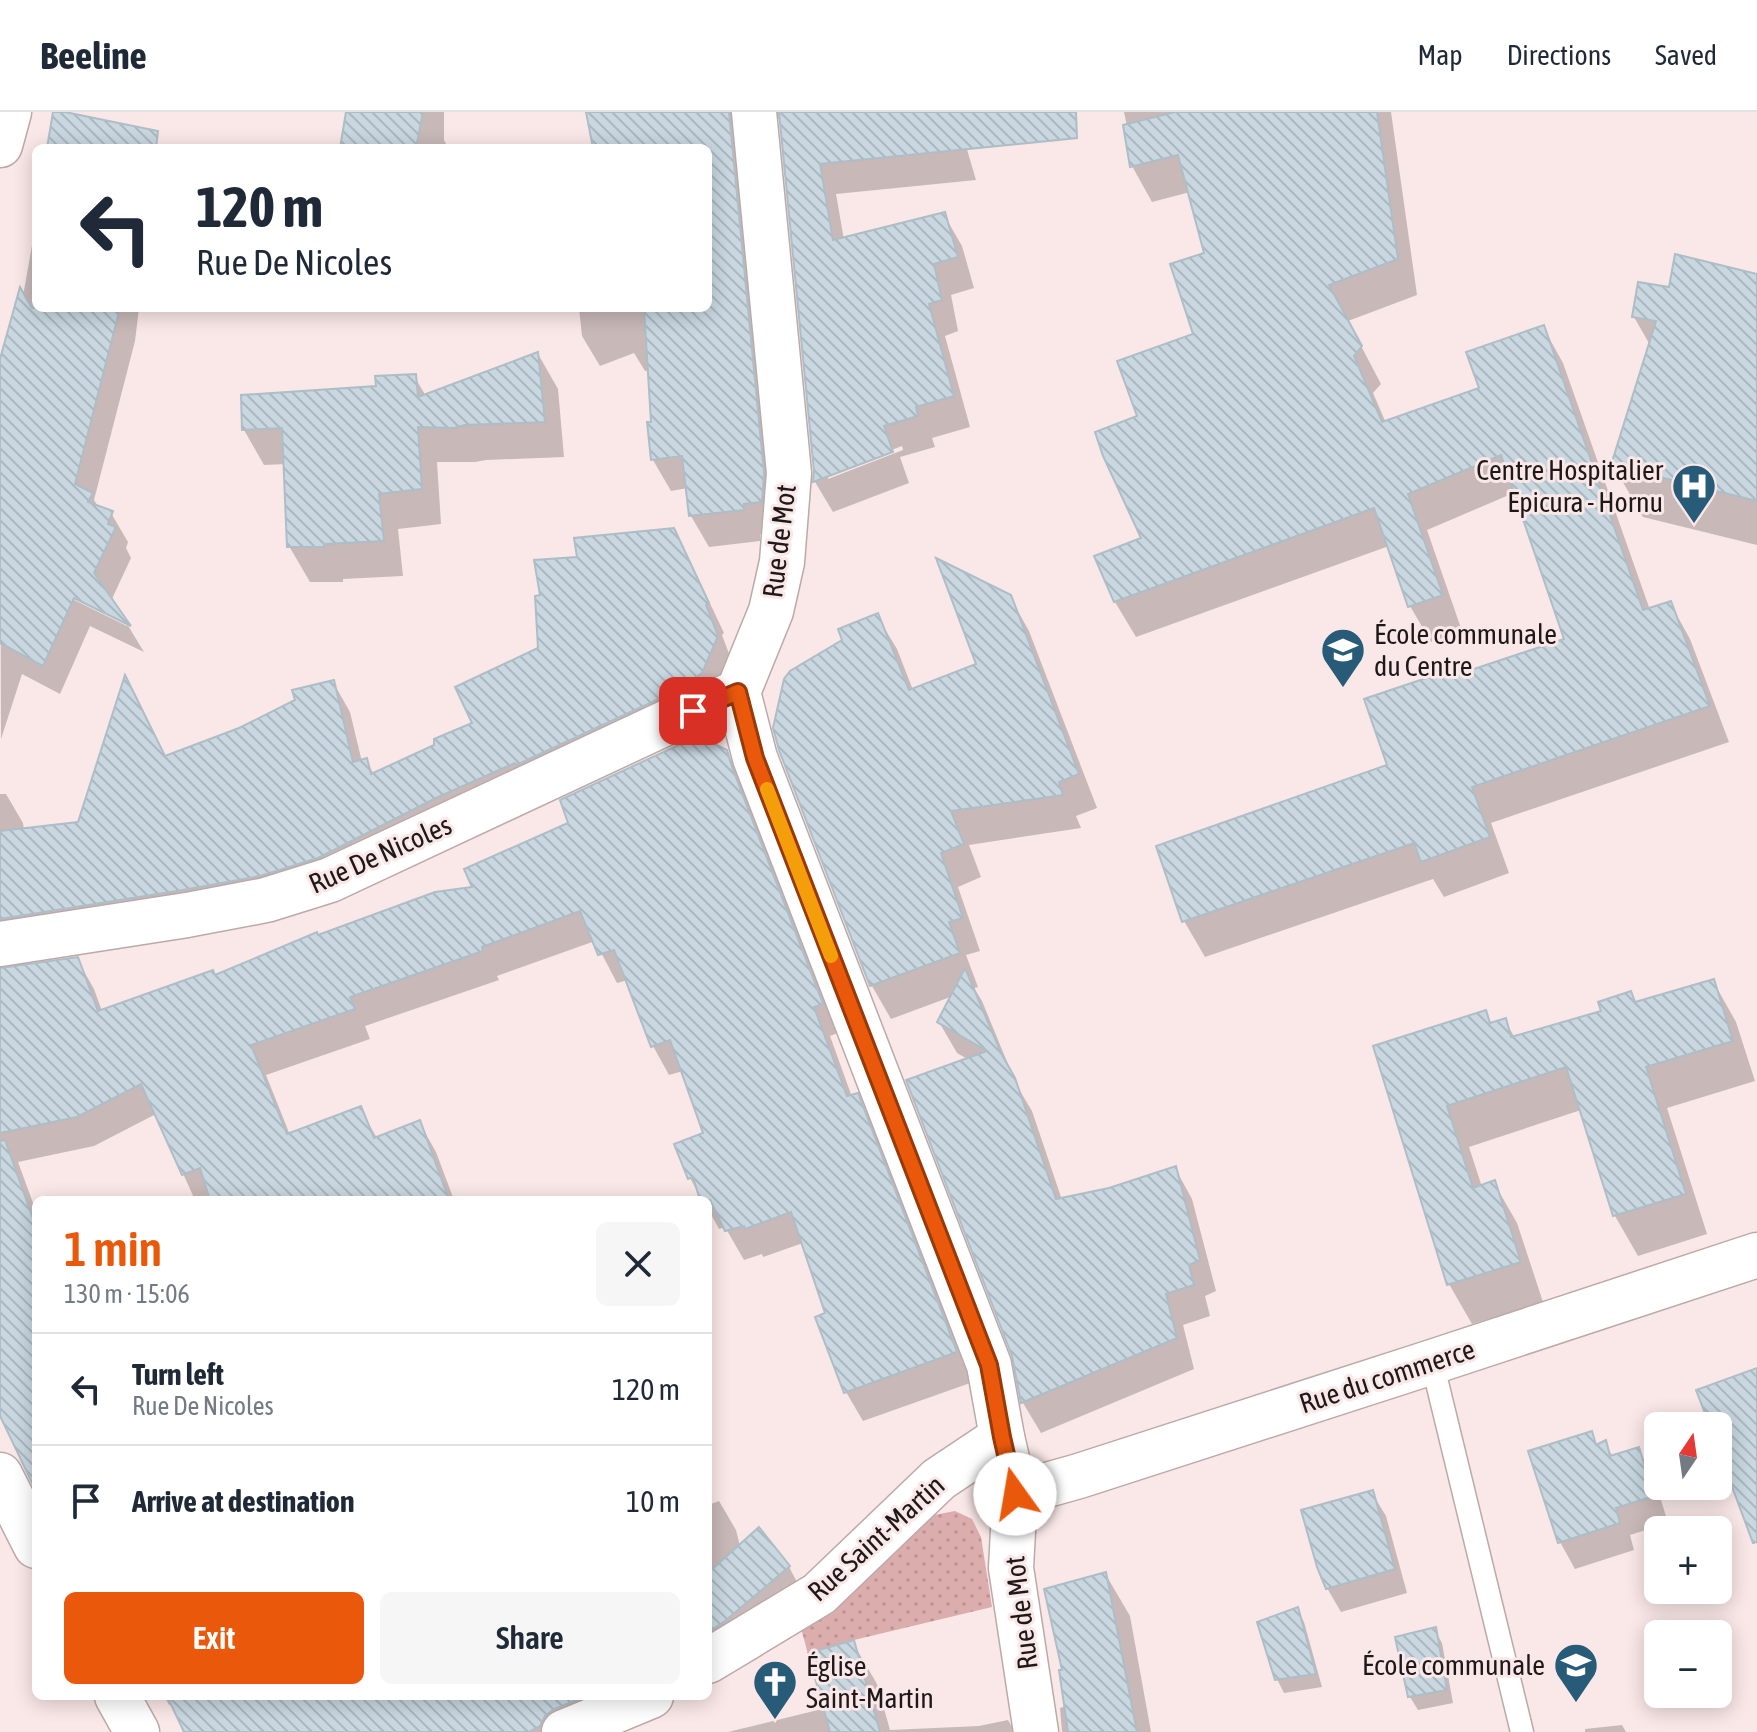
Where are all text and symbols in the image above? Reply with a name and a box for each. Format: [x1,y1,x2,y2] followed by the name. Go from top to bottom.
[40,34,147,77] text: Beeline
[1418,39,1463,71] text: Map
[1507,39,1611,71] text: Directions
[1655,39,1717,71] text: Saved
[196,175,323,239] text: 120 m
[64,176,168,280] icon: left
[196,241,392,283] text: Rue De Nicoles
[1476,454,1664,518] place label: Centre Hospitalier Epicura - Hornu
[1670,462,1718,525] hospital icon: Centre Hospitalier Epicura - Hornu
[756,483,802,599] street label: Rue de Mot
[1374,618,1557,682] place label: École communale du Centre
[1319,626,1367,689] school or university icon: École communale du Centre
[659,677,727,745] pin
[671,689,715,733] icon: arrive
[304,808,456,900] street label: Rue De Nicoles
[64,1221,162,1276] text: 1 min
[596,1222,680,1306] button: close
[64,1279,190,1309] text: 130 m · 15:06
[1295,1333,1479,1419] street label: Rue du commerce
[132,1357,224,1391] text: Turn left
[64,1367,108,1411] icon: left
[612,1372,680,1406] text: 120 m
[132,1391,274,1421] text: Rue De Nicoles
[1644,1412,1732,1500] north arrow
[1644,1412,1732,1708] map controls
[973,1452,1057,1536] position arrow
[801,1469,951,1607] street label: Rue Saint-Martin
[64,1479,108,1523] icon: arrive
[132,1484,354,1518] text: Arrive at destination
[626,1484,680,1518] text: 10 m
[1644,1516,1732,1604] button: +
[998,1555,1044,1671] street label: Rue de Mot
[64,1592,364,1684] button: Exit
[380,1592,680,1684] button: Share
[1644,1620,1732,1708] button: −
[1552,1641,1600,1704] school or university icon: École communale
[1362,1649,1545,1681] place label: École communale
[806,1650,934,1714] place label: Église Saint-Martin
[751,1658,799,1721] church icon: Église Saint-Martin

